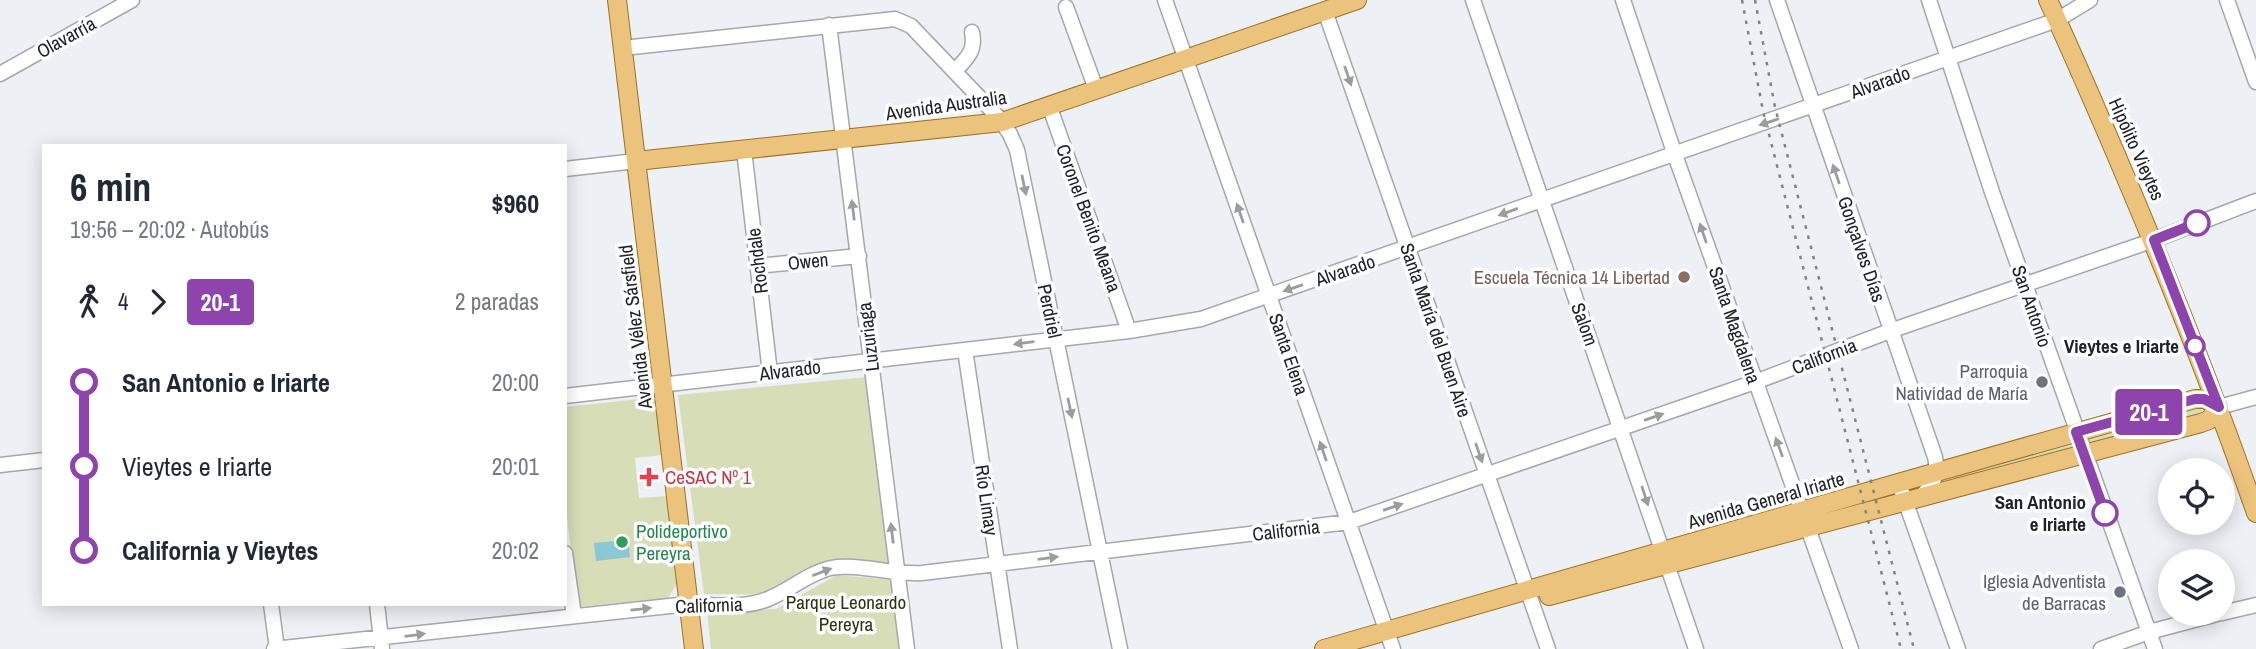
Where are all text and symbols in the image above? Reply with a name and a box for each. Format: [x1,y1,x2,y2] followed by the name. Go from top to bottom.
[32,10,101,64] street label: Olavarría
[1846,59,1913,105] street label: Alvarado
[1343,65,1354,86] one-way arrow
[883,84,1008,126] street label: Avenida Australia
[2103,94,2171,205] street label: Hipólito Vieytes
[1759,117,1780,128] one-way arrow
[1050,140,1128,296] street label: Coronel Benito Meana
[70,162,151,213] text: 6 min
[1830,163,1841,184] one-way arrow
[1019,174,1030,196] one-way arrow
[492,186,539,221] text: $960
[1832,193,1892,305] street label: Gonçalves Días
[848,198,859,220] one-way arrow
[1234,202,1245,223] one-way arrow
[1497,207,1518,218] one-way arrow
[2184,210,2210,236] unlabelled marker
[70,214,269,245] text: 19:56 – 20:02 · Autobús
[1697,222,1708,243] one-way arrow
[740,227,774,295] street label: Rochdale
[1394,239,1478,421] street label: Santa María del Buen Aire
[612,243,658,412] street label: Avenida Vélez Sársfield
[786,246,830,276] street label: Owen
[1311,248,1378,293] street label: Alvarado
[2006,262,2058,350] street label: San Antonio
[1703,263,1767,387] street label: Santa Magdalena
[1474,264,1670,290] place label: Escuela Técnica 14 Libertad
[1676,269,1692,285] marker: Escuela Técnica 14 Libertad
[1032,282,1068,340] street label: Perdriel
[70,283,108,321] icon: walk
[139,283,177,321] icon: forward
[1283,283,1304,294] one-way arrow
[118,286,129,317] text: 4
[201,286,240,318] text: 20-1
[455,286,539,317] text: 2 paradas
[1565,299,1605,349] street label: Salom
[851,301,885,373] street label: Luzuriaga
[1263,310,1315,399] street label: Santa Elena
[1788,332,1861,380] street label: California
[2064,333,2179,359] place label: Vieytes e Iriarte
[2185,336,2205,356] marker: Vieytes e Iriarte
[1013,338,1035,349] one-way arrow
[757,353,822,387] street label: Alvarado
[1895,358,2028,406] place label: Parroquia Natividad de María
[122,365,330,400] text: San Antonio e Iriarte
[492,367,539,398] text: 20:00
[2034,374,2050,390] marker: Parroquia Natividad de María
[2100,389,2198,435] line badge: 20-1
[2129,396,2169,428] text: 20-1
[1065,397,1076,419] one-way arrow
[1644,411,1665,421] one-way arrow
[1773,437,1784,458] one-way arrow
[1317,440,1328,461] one-way arrow
[1474,442,1485,463] one-way arrow
[122,449,272,484] text: Vieytes e Iriarte
[492,451,539,482] text: 20:01
[2158,458,2235,626] map controls
[2158,458,2235,535] button: locate
[969,463,1005,537] street label: Río Limay
[665,464,752,490] place label: CeSAC Nº 1
[1684,465,1847,535] street label: Avenida General Iriarte
[639,467,659,487] marker: CeSAC Nº 1
[1640,486,1651,507] one-way arrow
[1995,489,2086,537] place label: San Antonio e Iriarte
[2092,500,2118,526] marker: San Antonio e Iriarte
[1383,501,1404,512] one-way arrow
[1251,513,1321,547] street label: California
[636,518,728,566] place label: Polideportivo Pereyra
[887,521,898,543] one-way arrow
[122,533,318,568] text: California y Vieytes
[614,534,630,550] marker: Polideportivo Pereyra
[492,535,539,566] text: 20:02
[2158,549,2235,626] button: layers
[1037,553,1059,564] one-way arrow
[812,566,833,577] one-way arrow
[1983,568,2106,616] place label: Iglesia Adventista de Barracas
[2112,584,2128,600] marker: Iglesia Adventista de Barracas
[786,589,906,637] park label: Parque Leonardo Pereyra
[675,591,744,619] street label: California
[630,603,652,614] one-way arrow
[404,629,426,640] one-way arrow

